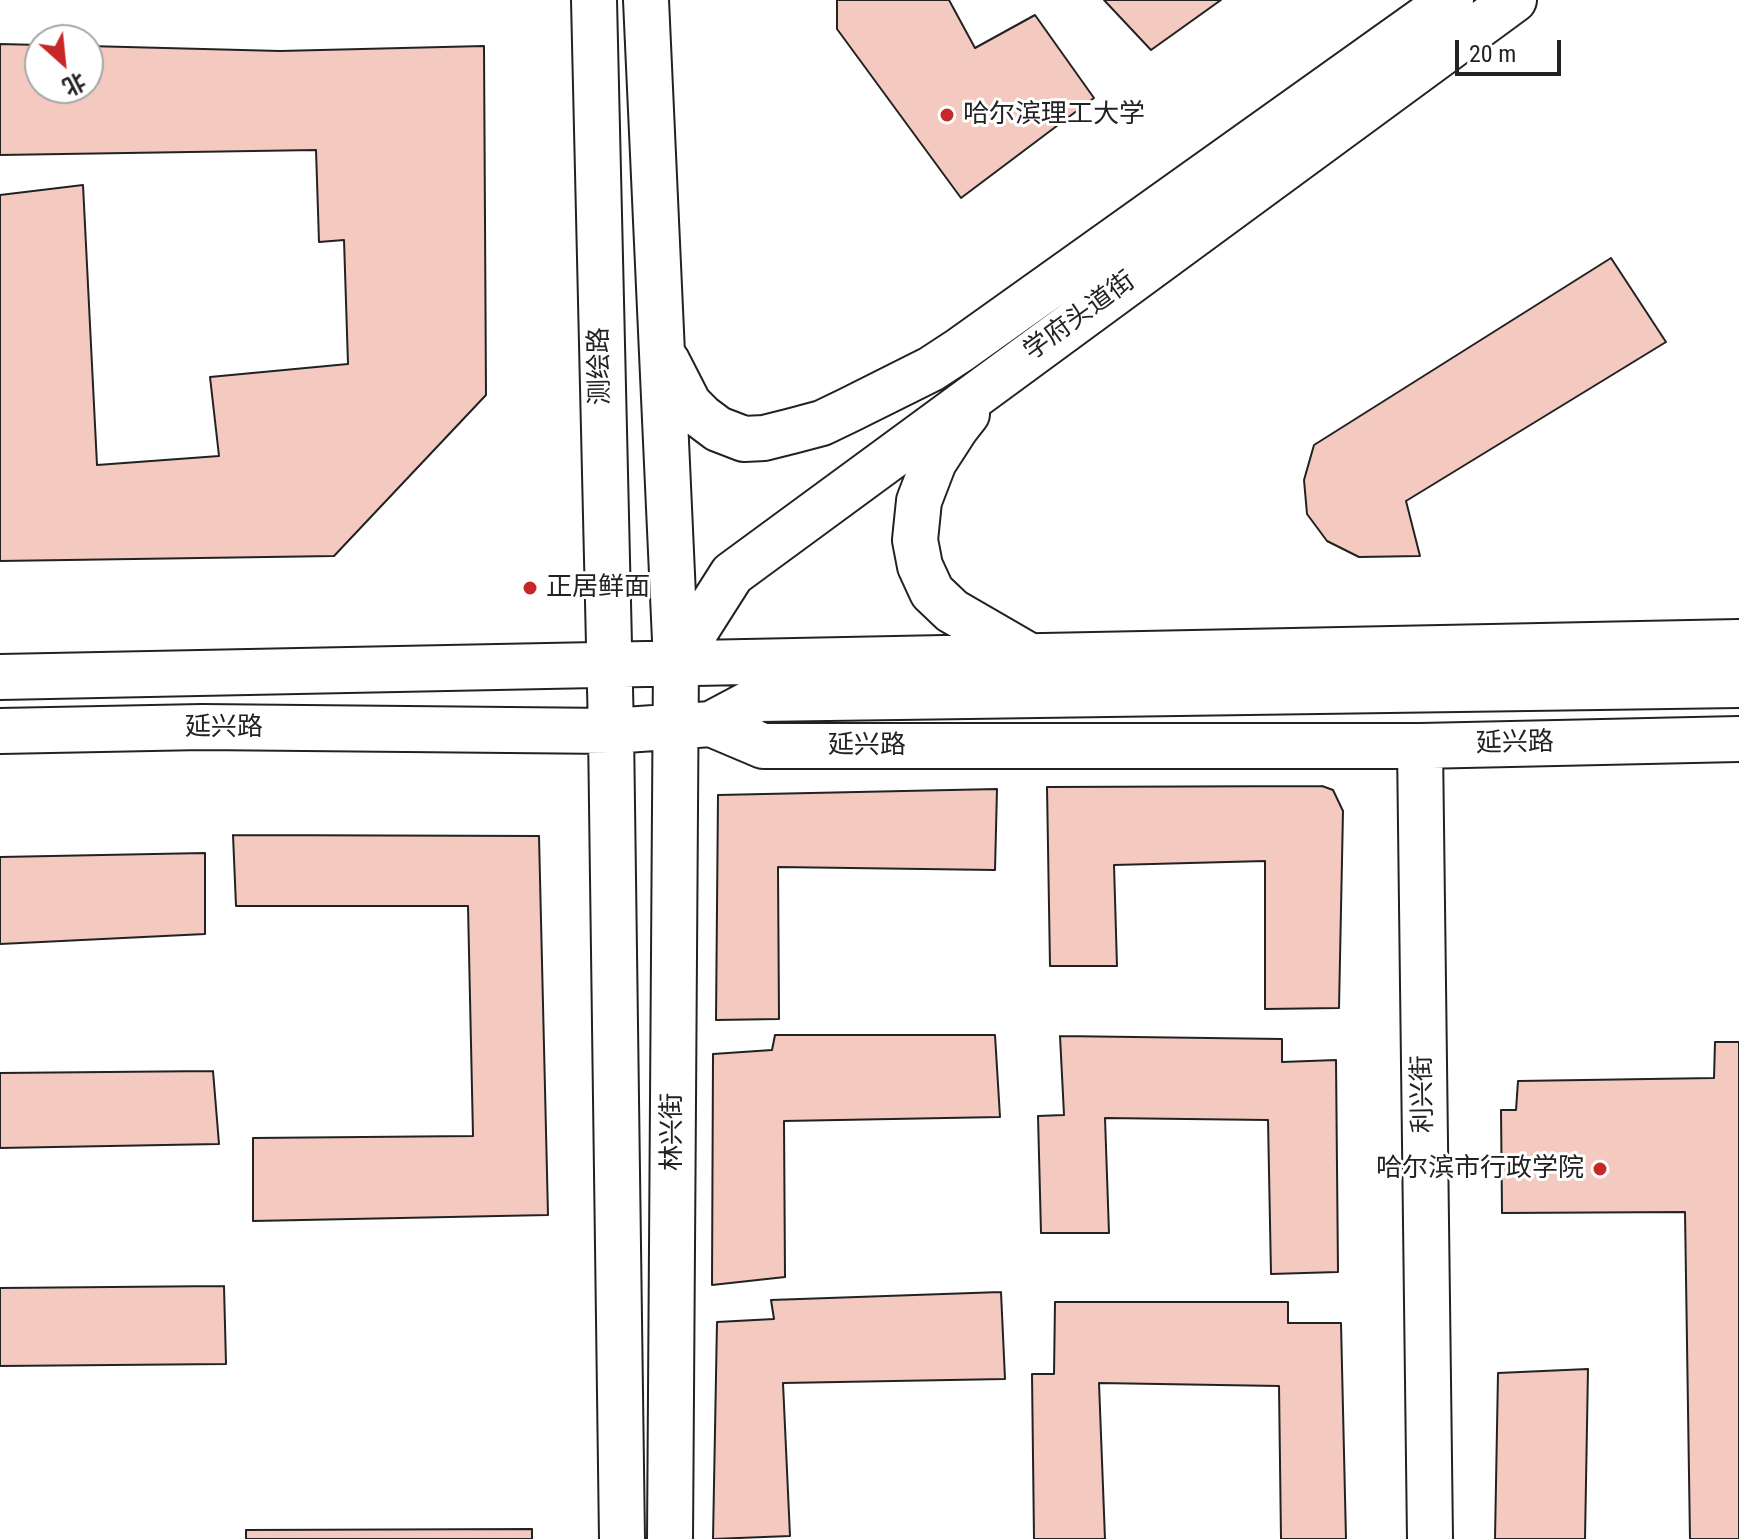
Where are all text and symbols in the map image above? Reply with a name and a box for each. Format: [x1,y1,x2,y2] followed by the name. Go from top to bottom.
[24,24,104,104] north arrow
[1459,24,1565,74] scale bar
[1469,40,1516,68] text: 20 m
[59,68,90,100] text: 北
[963,99,1145,131] place label: 哈尔滨理工大学
[938,106,956,124] marker: 哈尔滨理工大学
[1018,266,1142,368] street label: 学府头道街
[585,327,617,405] street label: 测绘路
[546,572,650,604] place label: 正居鲜面
[521,579,539,597] marker: 正居鲜面
[185,712,263,744] street label: 延兴路
[1476,728,1554,760] street label: 延兴路
[828,730,906,762] street label: 延兴路
[1408,1055,1440,1133] street label: 利兴街
[657,1093,689,1171] street label: 林兴街
[1376,1153,1584,1185] place label: 哈尔滨市行政学院
[1591,1160,1609,1178] marker: 哈尔滨市行政学院

